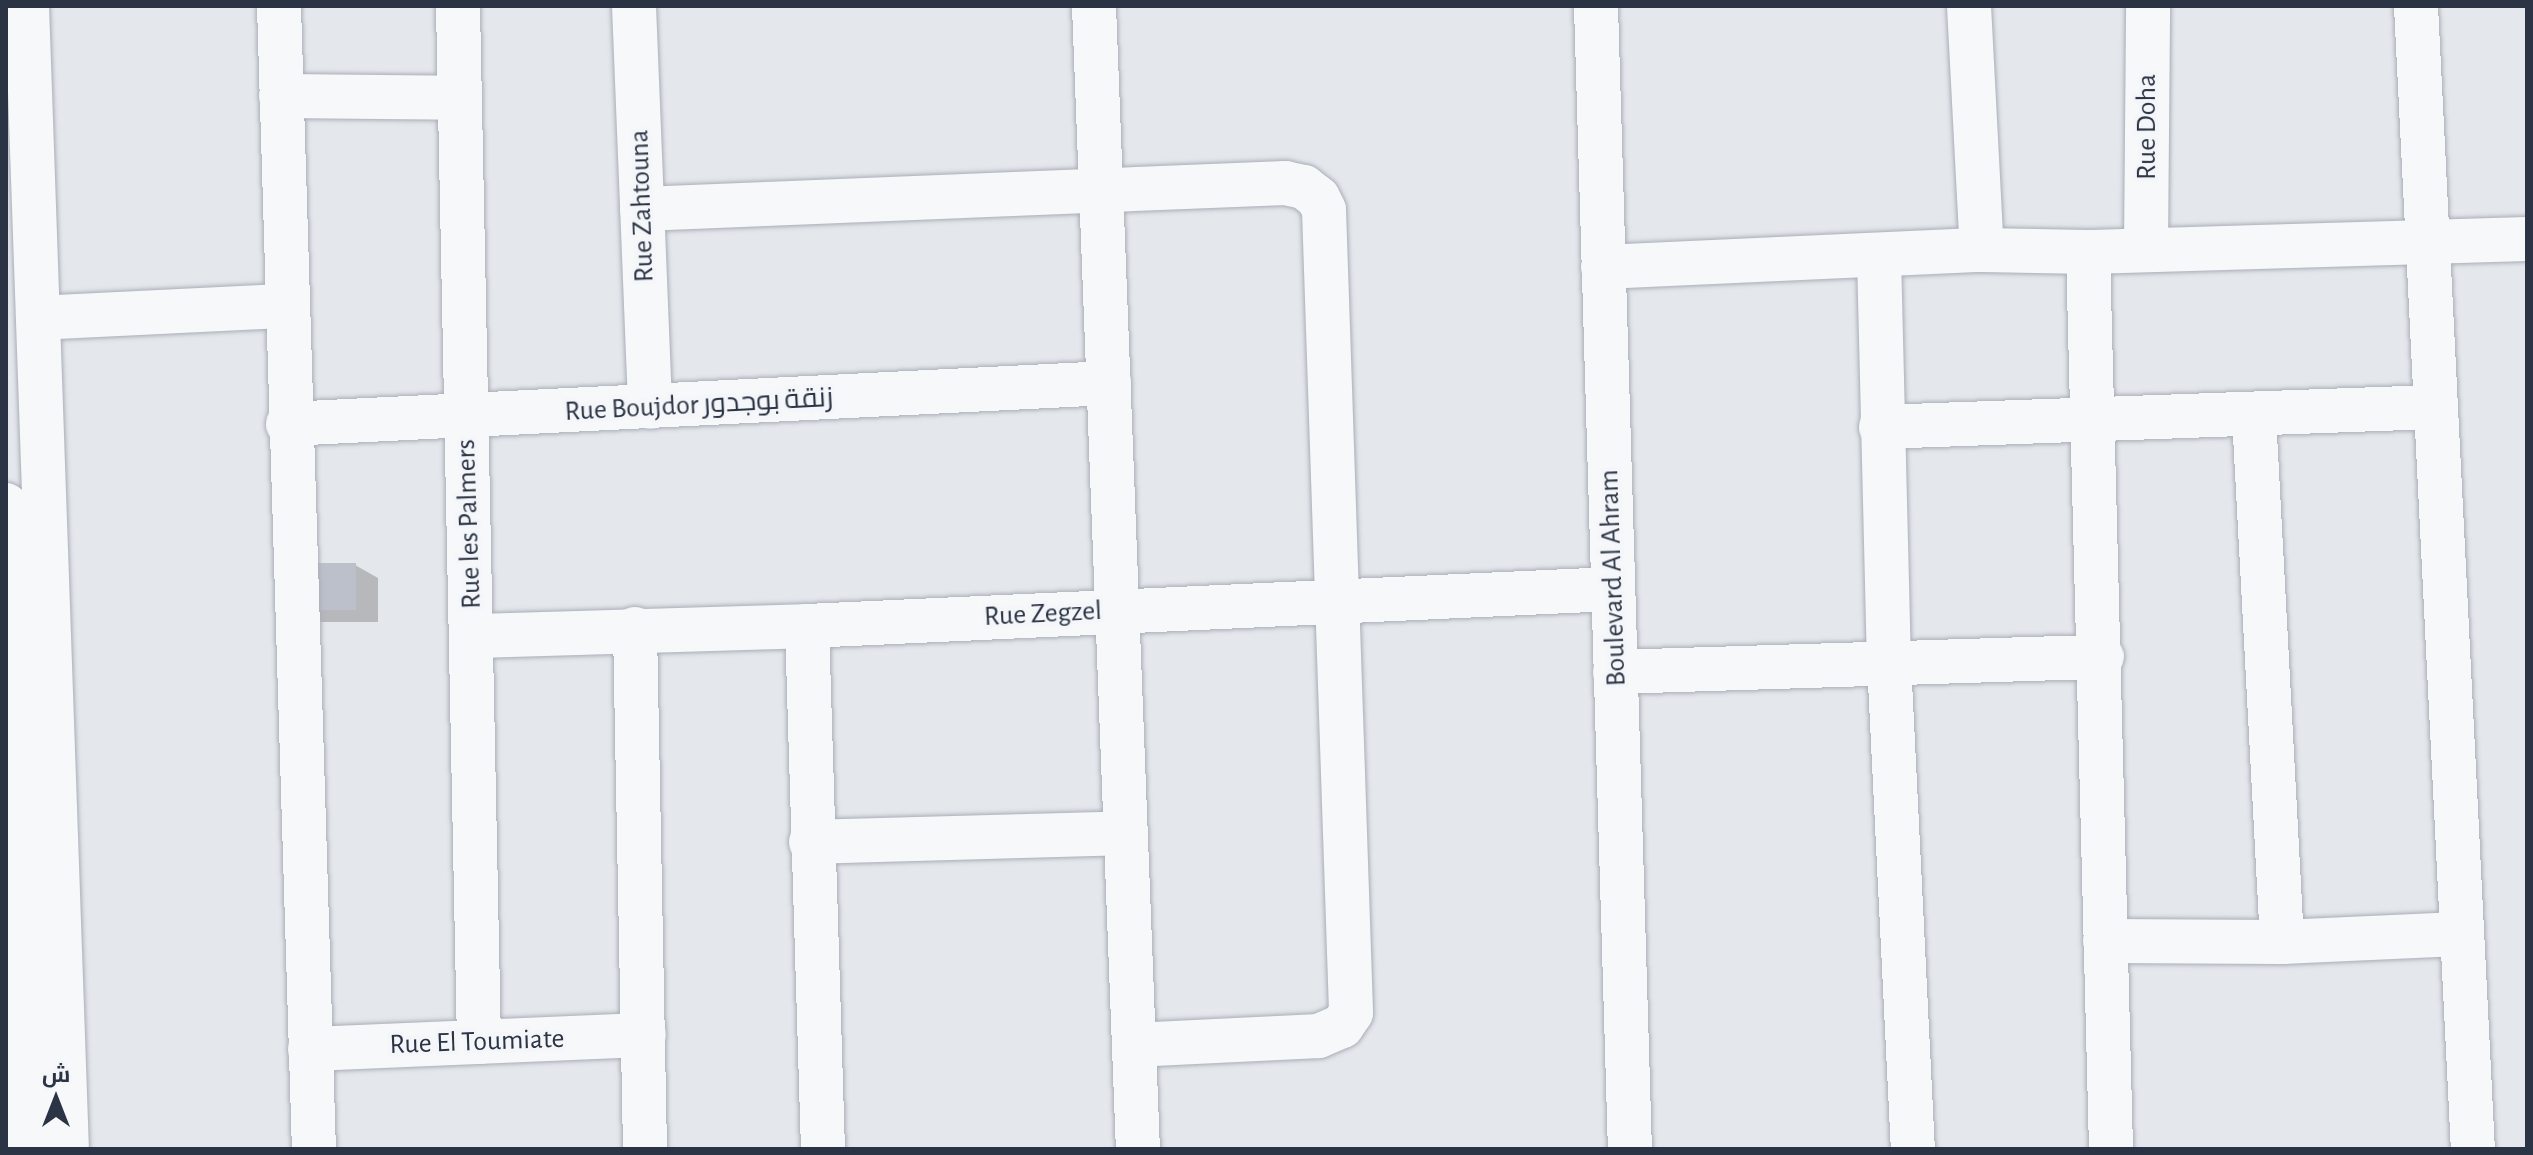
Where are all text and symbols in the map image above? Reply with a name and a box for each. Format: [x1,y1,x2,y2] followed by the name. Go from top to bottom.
[2130,74,2164,180] street label: Rue Doha
[623,129,661,283] street label: Rue Zahtouna
[564,381,834,429] street label: Rue Boujdor زنقة بوجدور
[449,438,489,610] street label: Rue les Palmers
[1592,469,1634,687] street label: Boulevard Al Ahram
[983,594,1103,634] street label: Rue Zegzel
[389,1022,565,1062] street label: Rue El Toumiate
[16,1059,96,1139] north arrow
[42,1064,70,1086] text: ش

